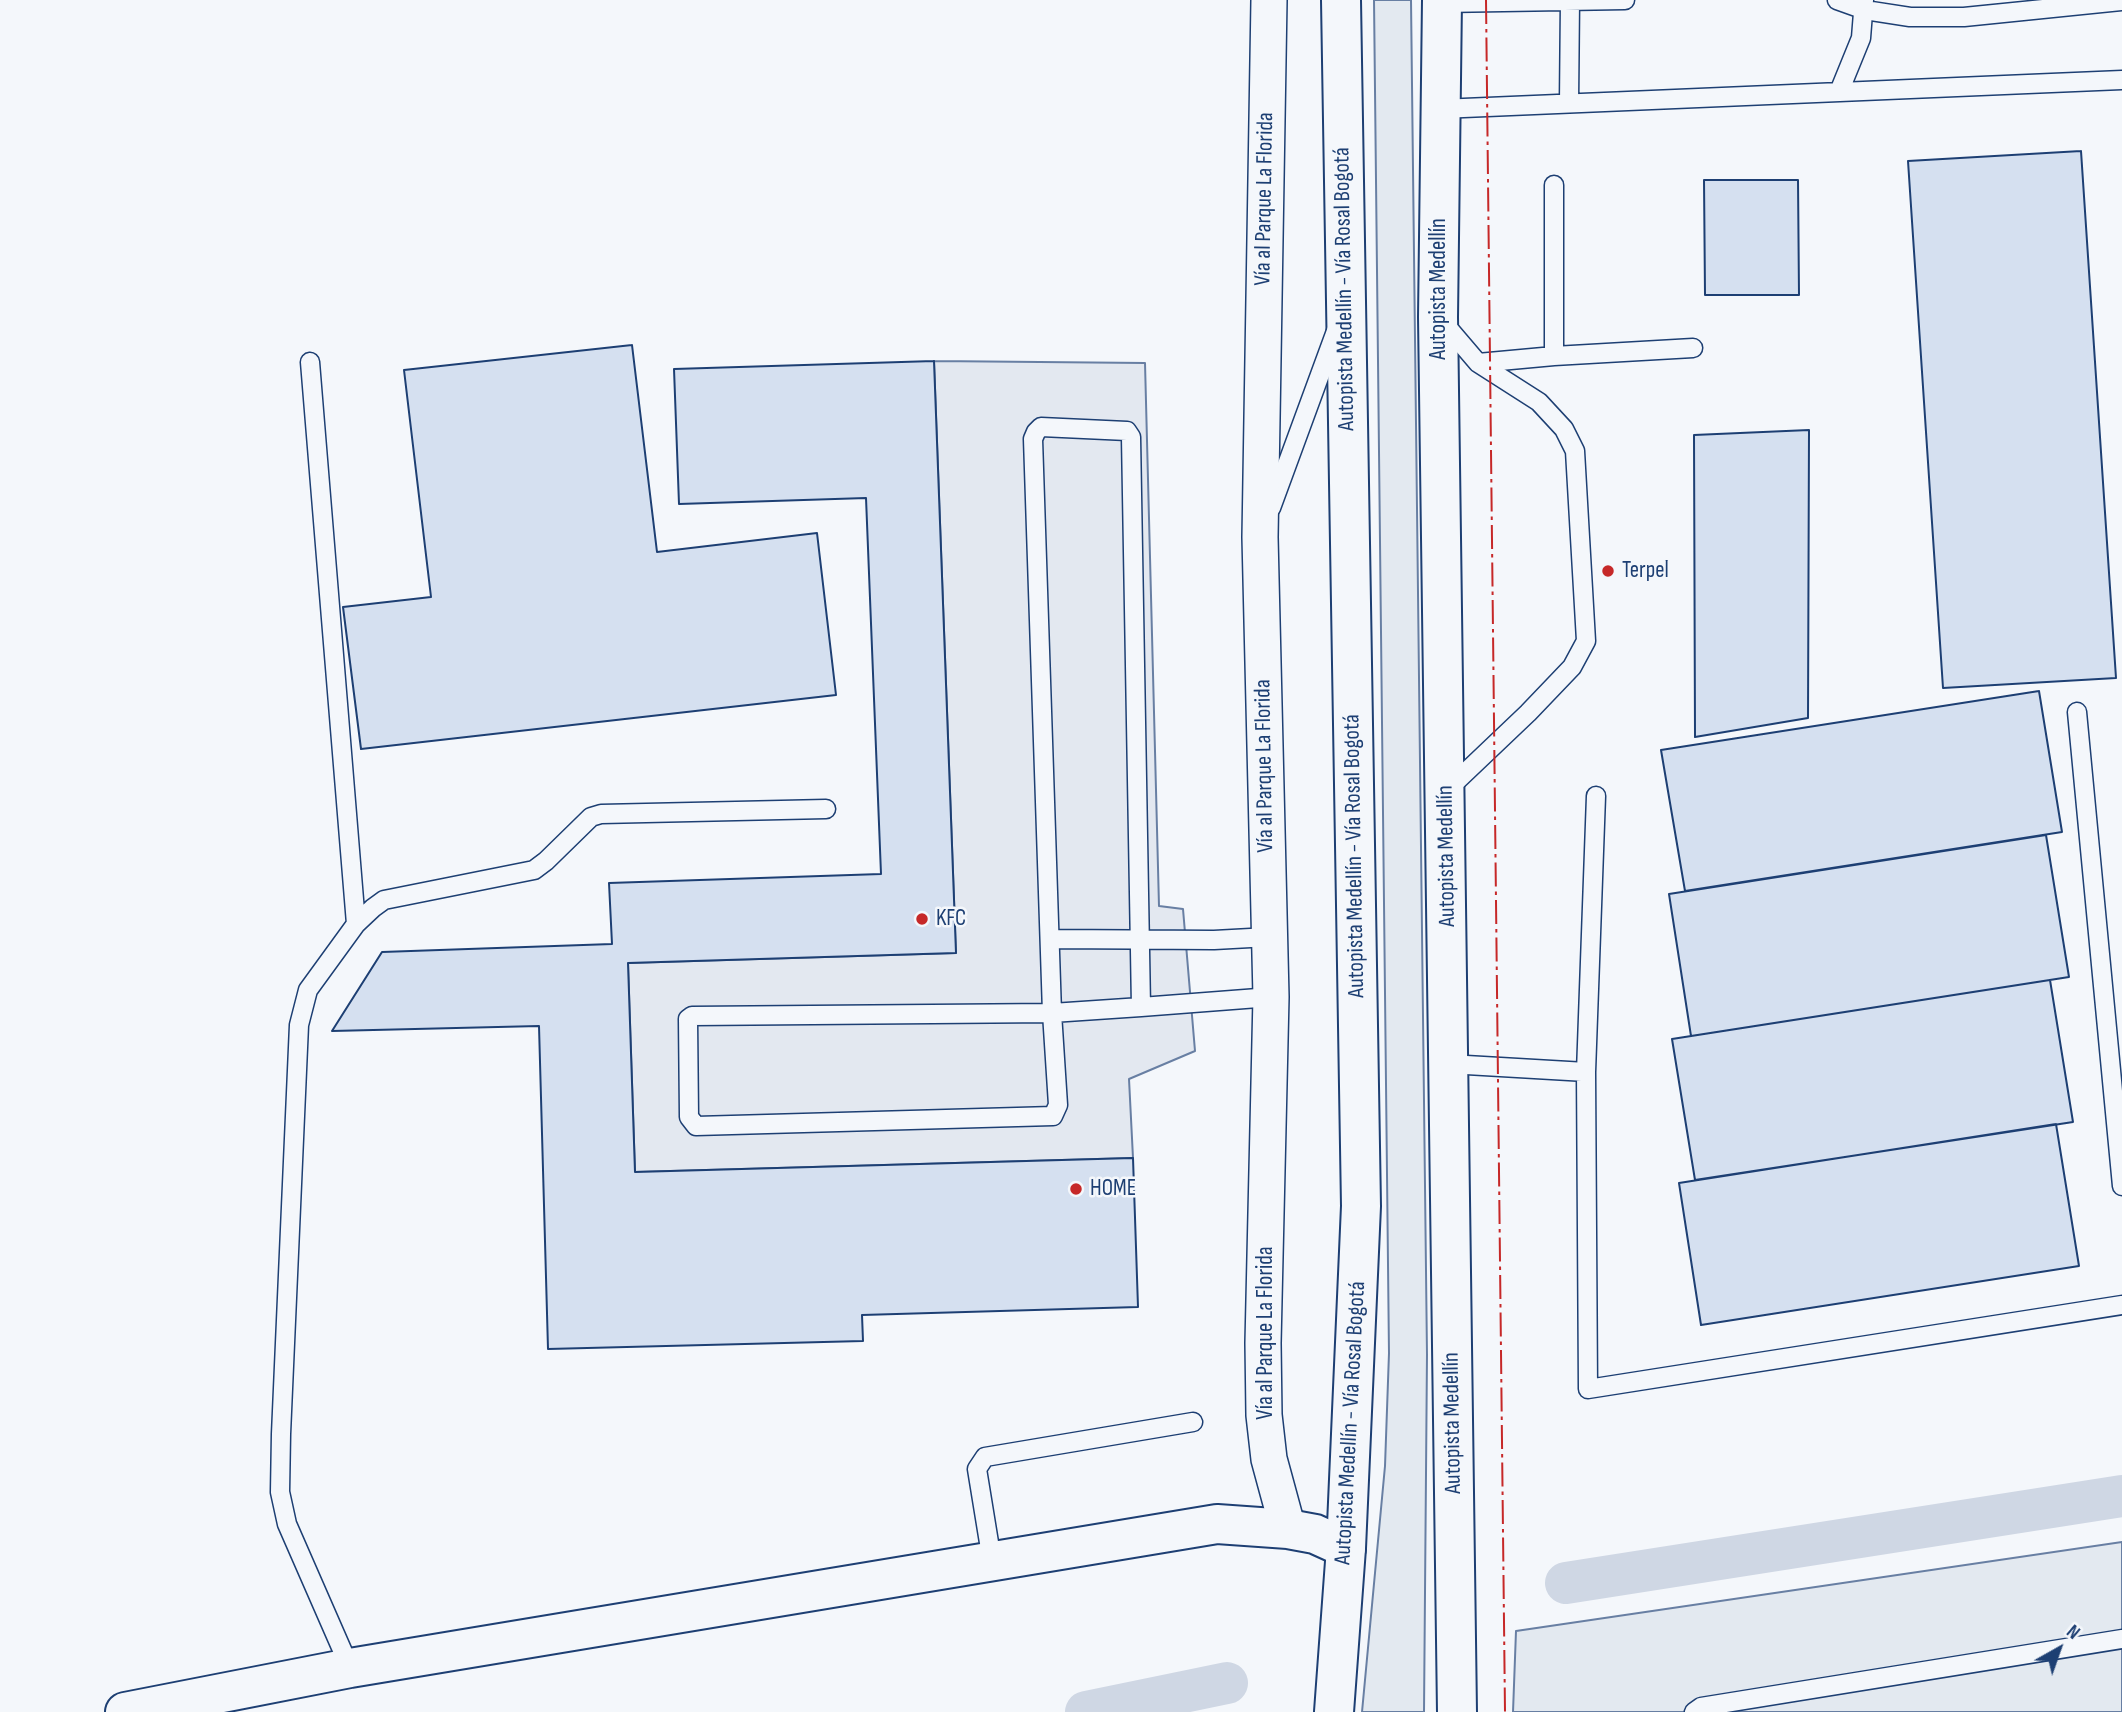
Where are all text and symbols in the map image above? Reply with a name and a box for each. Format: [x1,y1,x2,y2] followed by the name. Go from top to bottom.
[1250,112,1280,286] street label: Vía al Parque La Florida
[1329,147,1361,431] street label: Autopista Medellín - Vía Rosal Bogotá
[1425,218,1453,360] street label: Autopista Medellín
[1622,557,1669,585] place label: Terpel
[1600,563,1616,579] marker: Terpel
[1250,679,1280,853] street label: Vía al Parque La Florida
[1339,714,1371,998] street label: Autopista Medellín - Vía Rosal Bogotá
[1432,785,1462,927] street label: Autopista Medellín
[936,905,966,933] place label: KFC
[914,911,930,927] marker: KFC
[1090,1175,1136,1203] place label: HOME
[1068,1181,1084,1197] marker: HOME
[1252,1246,1280,1420] street label: Vía al Parque La Florida
[1330,1281,1372,1565] street label: Autopista Medellín - Vía Rosal Bogotá
[1438,1352,1468,1494] street label: Autopista Medellín
[2024,1614,2094,1684] north arrow
[2062,1620,2084,1645] text: N

